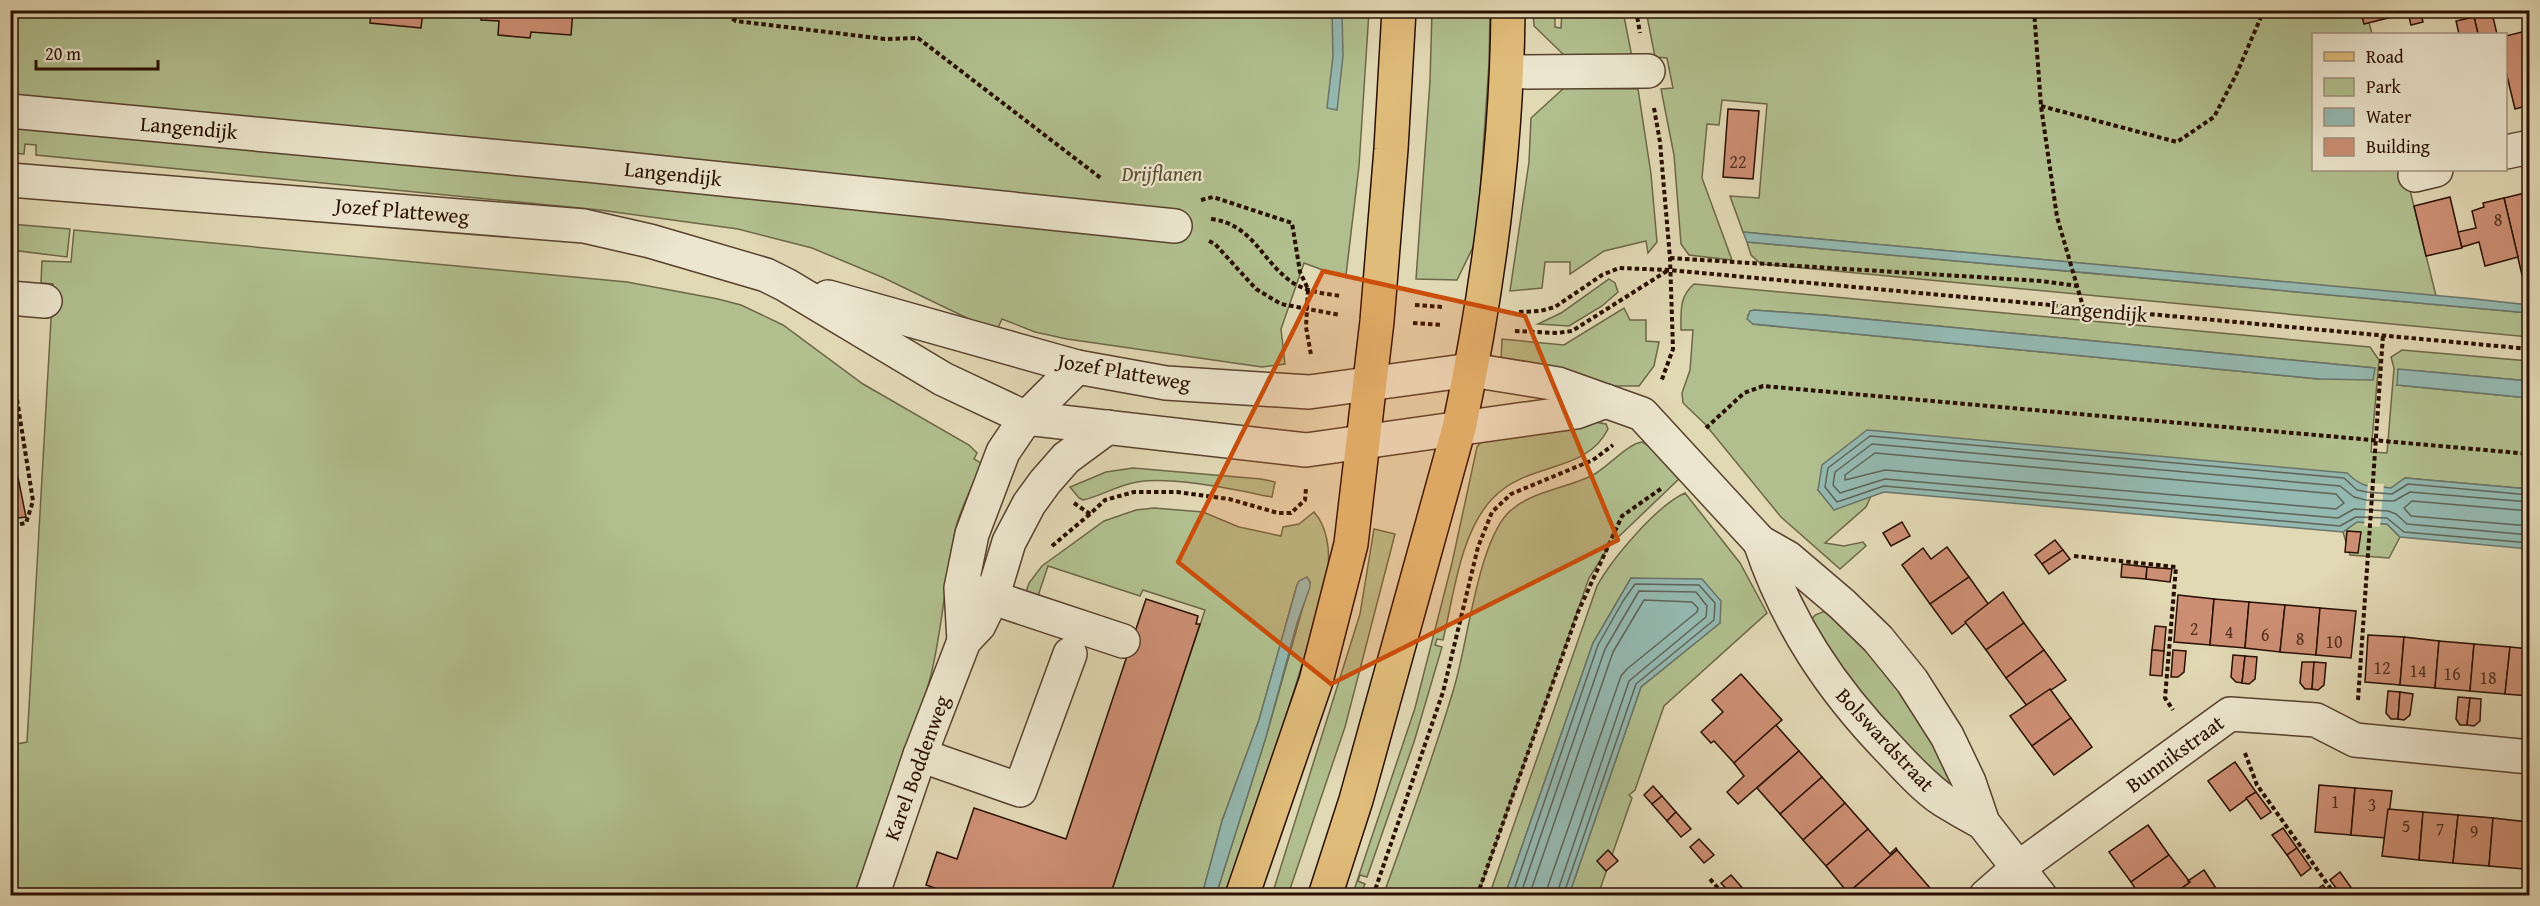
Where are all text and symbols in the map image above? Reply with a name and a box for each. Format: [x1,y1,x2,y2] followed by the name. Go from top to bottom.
[36,33,158,71] scale bar
[2312,33,2507,171] legend
[45,40,81,67] text: 20 m
[2366,43,2404,70] text: Road
[2366,73,2402,100] text: Park
[2366,103,2412,130] text: Water
[139,108,239,147] street label: Langendijk
[2366,133,2430,160] text: Building
[1729,148,1747,175] house number: 22
[623,153,723,194] street label: Langendijk
[1121,158,1203,189] park label: Drijflanen
[331,189,471,232] street label: Jozef Platteweg
[2494,206,2502,233] house number: 8
[2049,291,2149,330] street label: Langendijk
[1052,344,1193,399] street label: Jozef Platteweg
[2190,615,2198,642] house number: 2
[2225,618,2233,645] house number: 4
[2261,621,2269,648] house number: 6
[2296,625,2304,652] house number: 8
[2325,628,2343,655] house number: 10
[2373,654,2391,681] house number: 12
[2409,657,2427,684] house number: 14
[2443,660,2461,687] house number: 16
[2479,664,2497,691] house number: 18
[1829,681,1942,799] street label: Bolswardstraat
[876,690,957,845] street label: Karel Boddenweg
[2119,707,2231,800] street label: Bunnikstraat
[2331,788,2339,815] house number: 1
[2368,791,2376,818] house number: 3
[2402,812,2410,839] house number: 5
[2436,815,2444,842] house number: 7
[2470,818,2478,845] house number: 9

